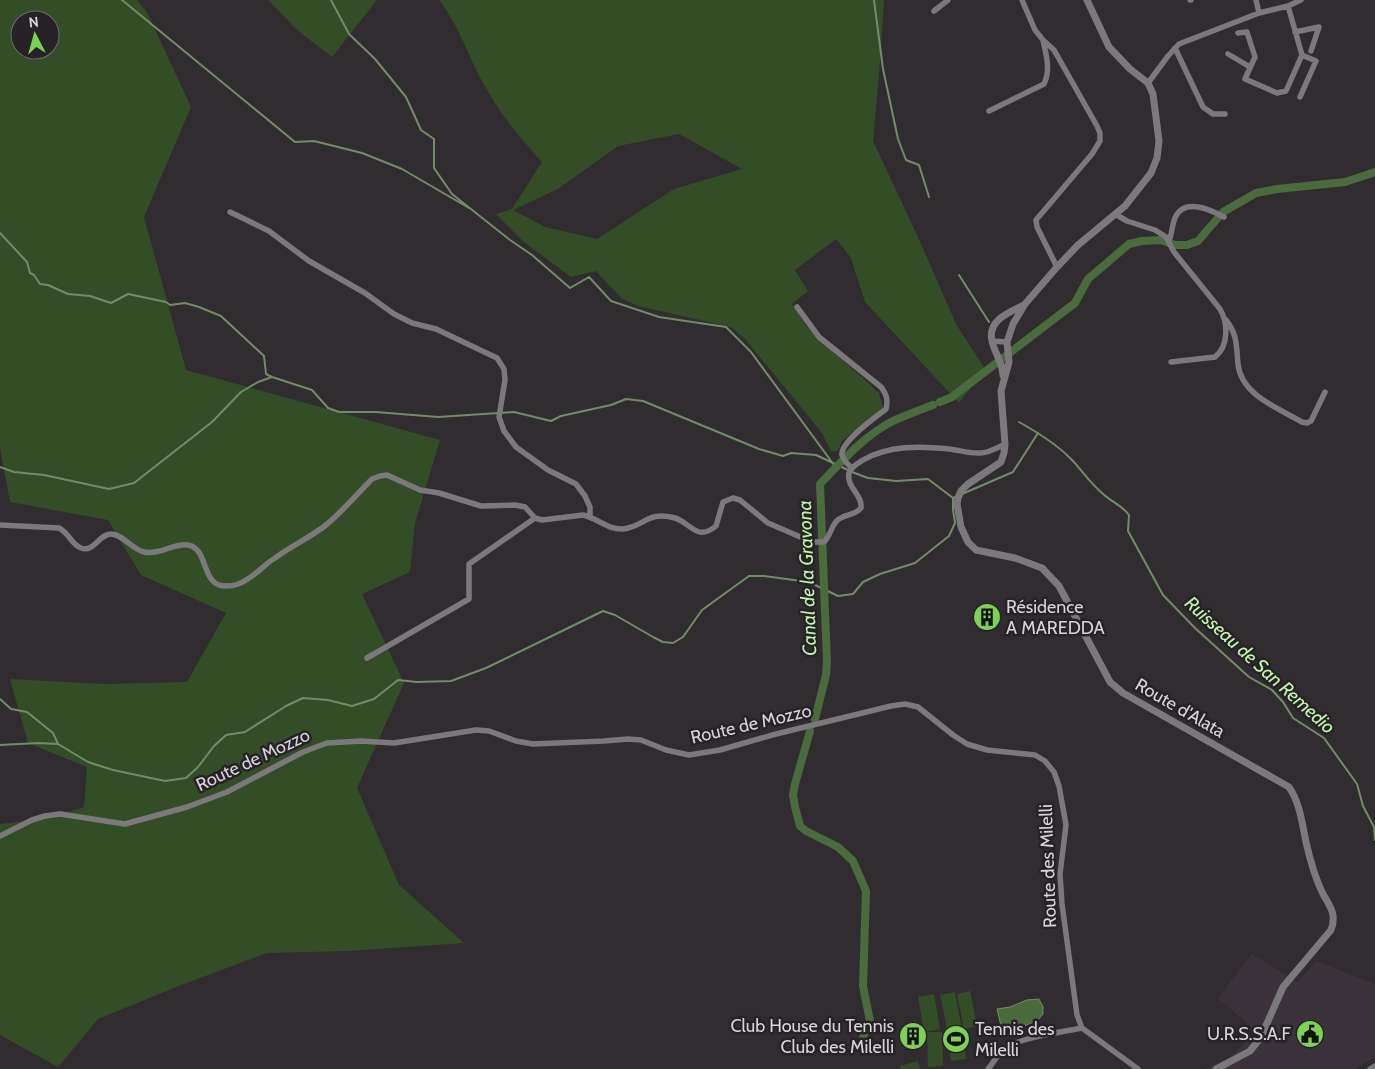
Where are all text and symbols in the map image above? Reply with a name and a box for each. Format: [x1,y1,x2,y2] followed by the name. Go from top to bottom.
[10,10,60,60] north arrow
[28,13,40,32] text: N
[793,500,821,656] water label: Canal de la Gravona
[1180,591,1340,739] water label: Ruisseau de San Remedio
[1006,596,1105,639] place label: Résidence A MAREDDA
[972,602,1002,632] building icon: Résidence A MAREDDA
[1131,674,1229,743] street label: Route d'Alata
[689,699,814,749] street label: Route de Mozzo
[193,724,314,796] street label: Route de Mozzo
[1035,804,1061,928] street label: Route des Milelli
[730,1015,894,1058] place label: Club House du Tennis Club des Milelli
[975,1018,1055,1061] place label: Tennis des Milelli
[1295,1019,1325,1049] public building icon: U.R.S.S.A.F
[898,1021,928,1051] building icon: Club House du Tennis Club des Milelli
[1207,1023,1292,1045] place label: U.R.S.S.A.F
[941,1024,971,1054] sports icon: Tennis des Milelli

